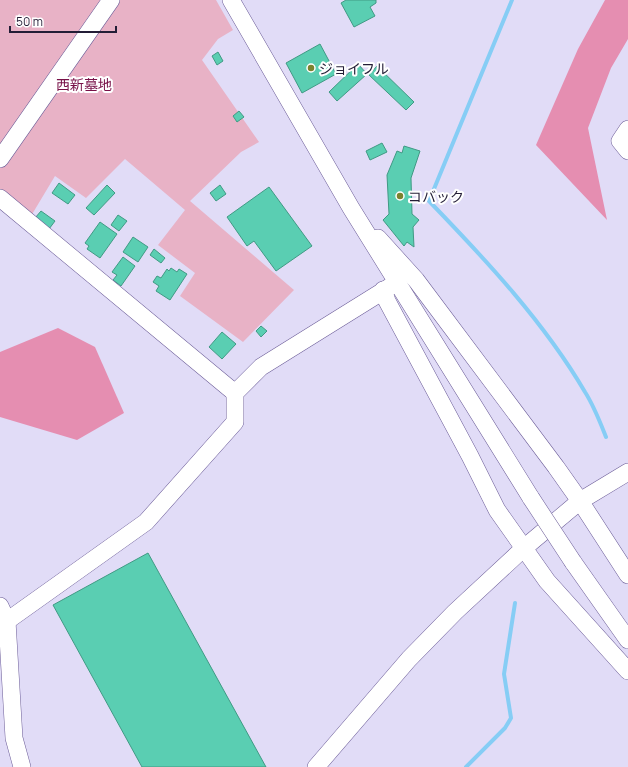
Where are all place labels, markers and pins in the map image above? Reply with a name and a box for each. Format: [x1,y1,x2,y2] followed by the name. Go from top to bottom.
[319,59,389,78] place label: ジョイフル
[306,63,316,73] marker: ジョイフル
[408,187,464,206] place label: コバック
[395,191,405,201] marker: コバック

